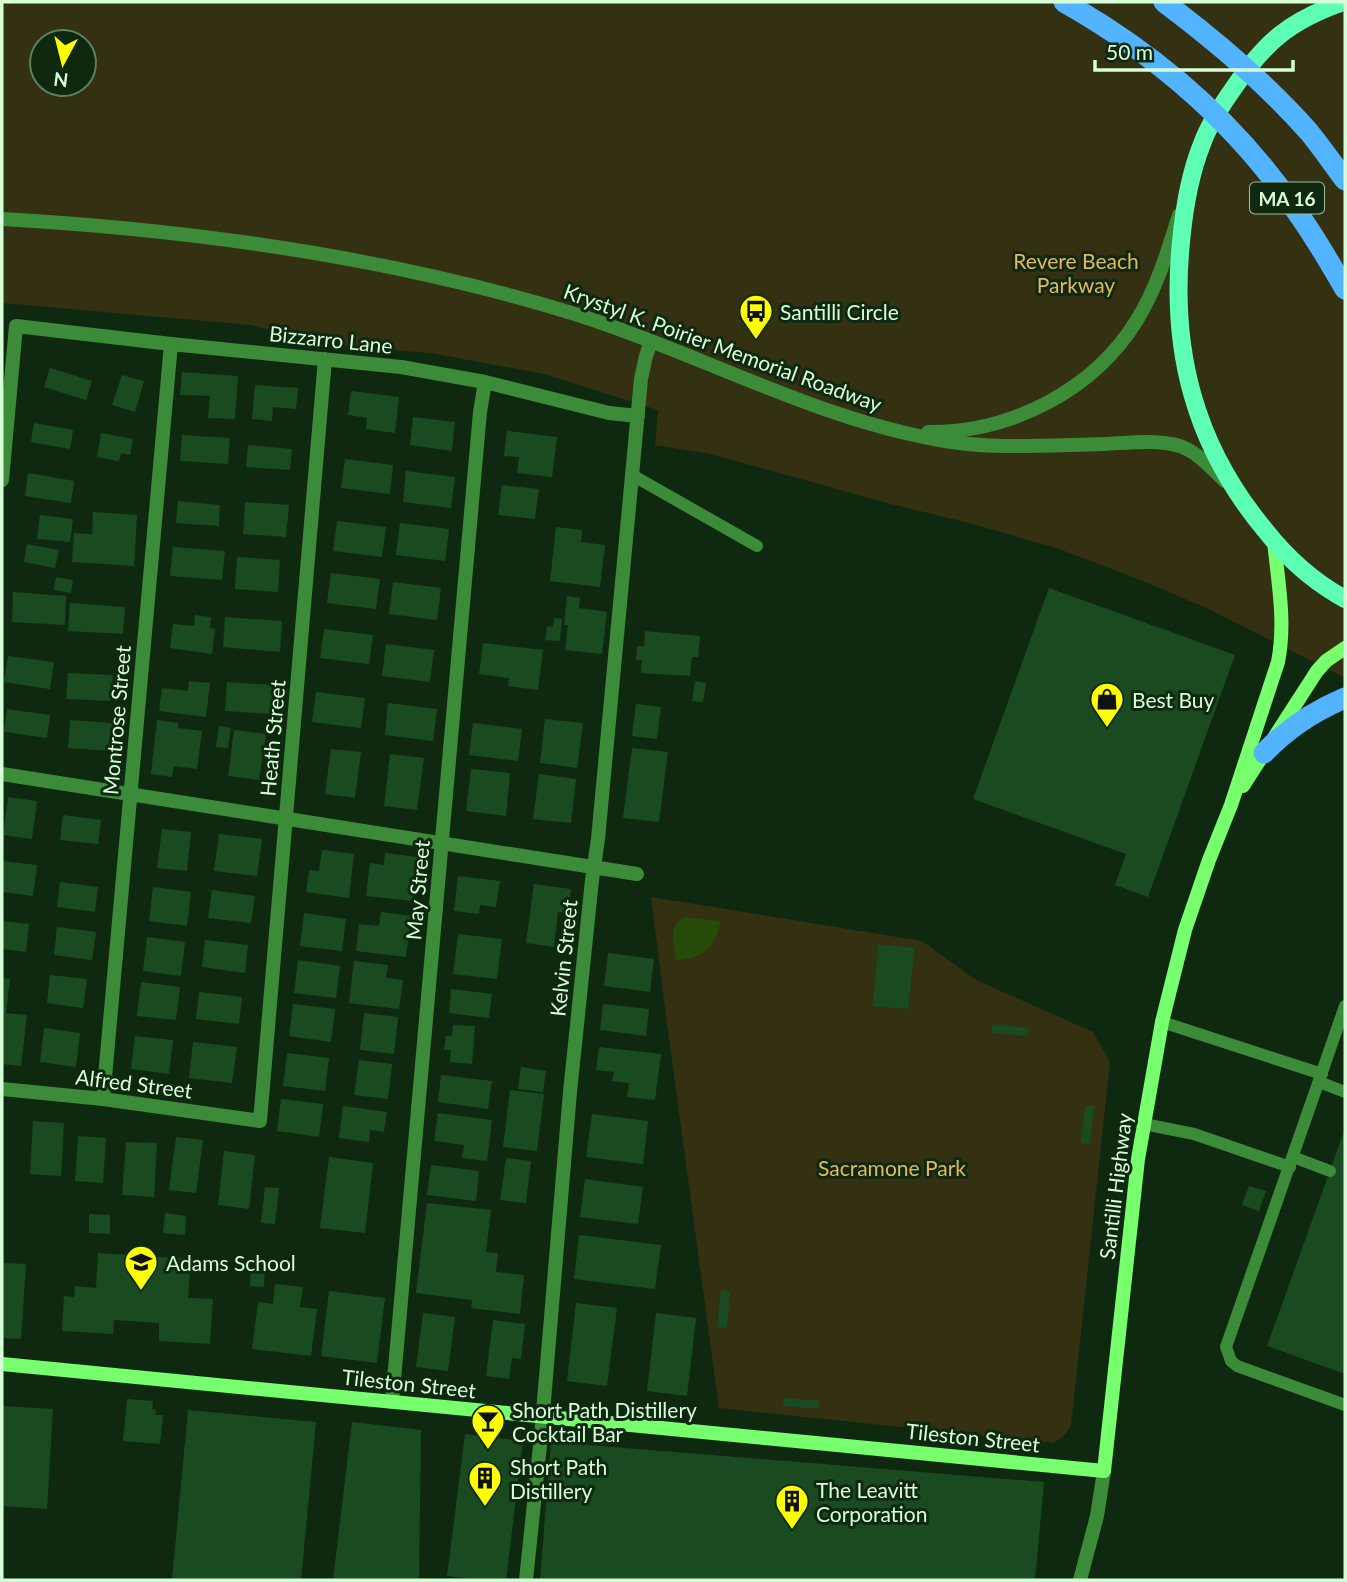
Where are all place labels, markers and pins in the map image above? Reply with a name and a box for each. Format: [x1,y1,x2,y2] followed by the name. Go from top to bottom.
[737,292,775,341] bus stop icon: Santilli Circle
[780,299,899,324] place label: Santilli Circle
[1088,680,1126,729] shop icon: Best Buy
[1132,687,1215,712] place label: Best Buy
[122,1243,160,1292] school or university icon: Adams School
[166,1250,296,1275] place label: Adams School
[512,1397,697,1446] place label: Short Path Distillery Cocktail Bar
[469,1402,507,1451] bar icon: Short Path Distillery Cocktail Bar
[510,1454,607,1503] place label: Short Path Distillery
[466,1459,504,1508] building icon: Short Path Distillery
[816,1477,927,1526] place label: The Leavitt Corporation
[773,1482,811,1531] building icon: The Leavitt Corporation

